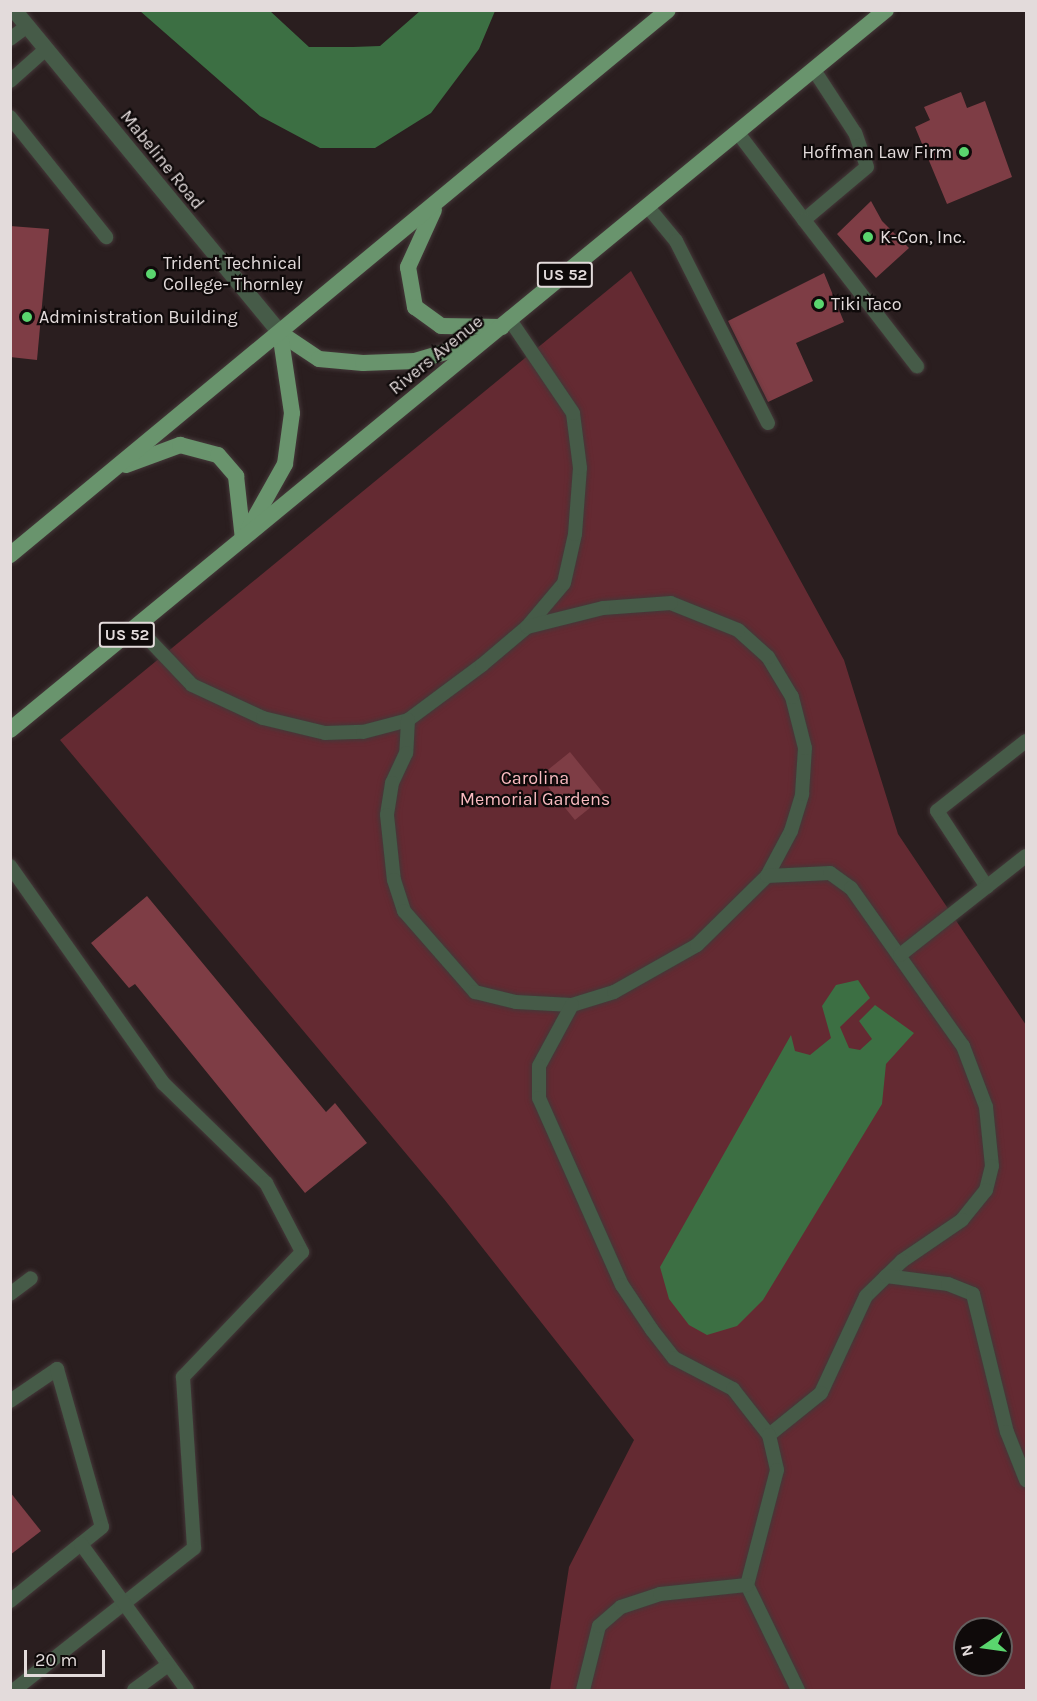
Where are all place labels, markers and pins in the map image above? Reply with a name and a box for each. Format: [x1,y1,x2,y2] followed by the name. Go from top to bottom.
[802,141,952,163] place label: Hoffman Law Firm
[957,145,971,159] marker: Hoffman Law Firm
[880,226,965,248] place label: K-Con, Inc.
[861,230,875,244] marker: K-Con, Inc.
[163,253,303,296] place label: Trident Technical College- Thornley
[144,267,158,281] marker: Trident Technical College- Thornley
[831,293,902,315] place label: Tiki Taco
[812,297,826,311] marker: Tiki Taco
[39,306,238,328] place label: Administration Building
[20,310,34,324] marker: Administration Building

